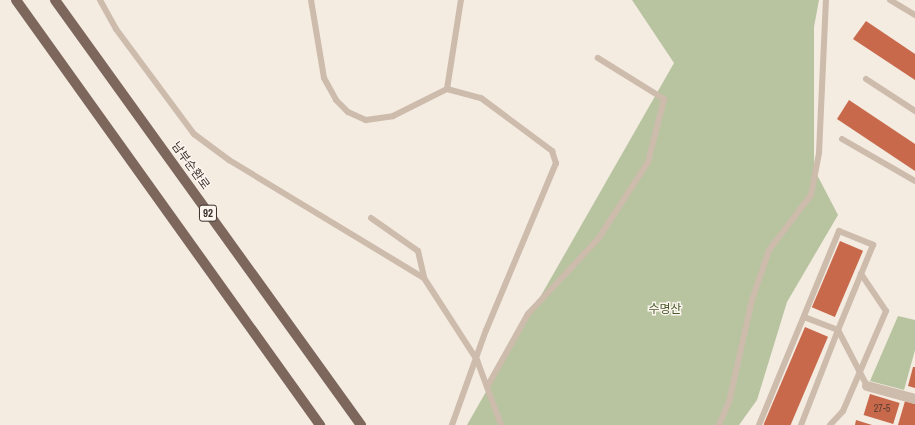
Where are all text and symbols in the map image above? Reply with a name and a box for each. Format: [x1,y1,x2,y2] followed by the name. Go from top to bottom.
[168,139,212,193] street label: 남부순환로
[198,204,218,222] road number: 92
[648,303,682,317] park label: 수명산
[874,403,890,415] house number: 27-5

